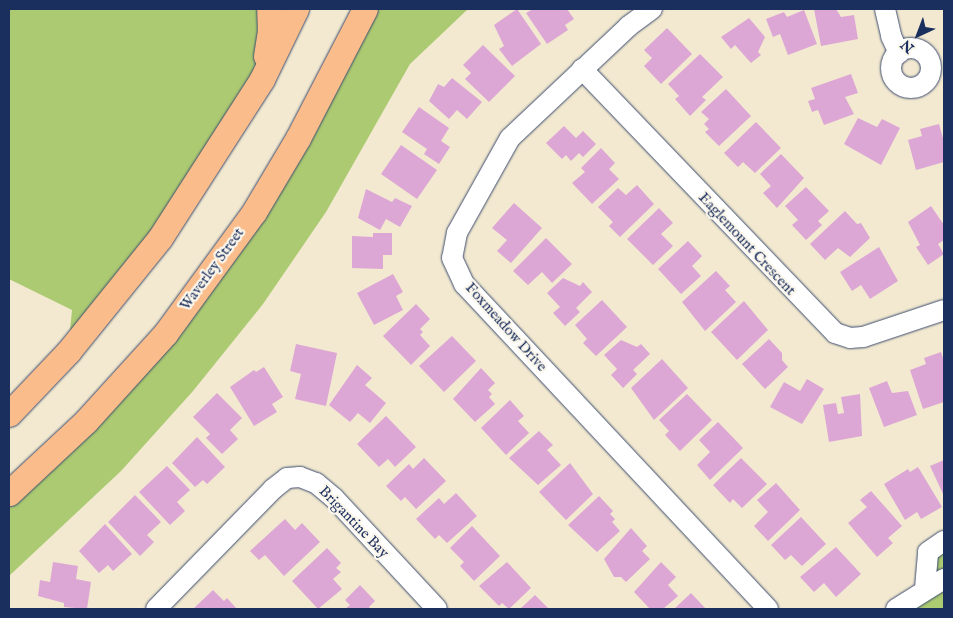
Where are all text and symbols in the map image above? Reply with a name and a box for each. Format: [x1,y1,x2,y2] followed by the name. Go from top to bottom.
[893,10,943,60] north arrow
[897,35,918,57] text: N
[695,189,799,299] street label: Eaglemount Crescent
[176,224,248,314] street label: Waverley Street
[461,279,551,375] street label: Foxmeadow Drive
[315,482,393,562] street label: Brigantine Bay

